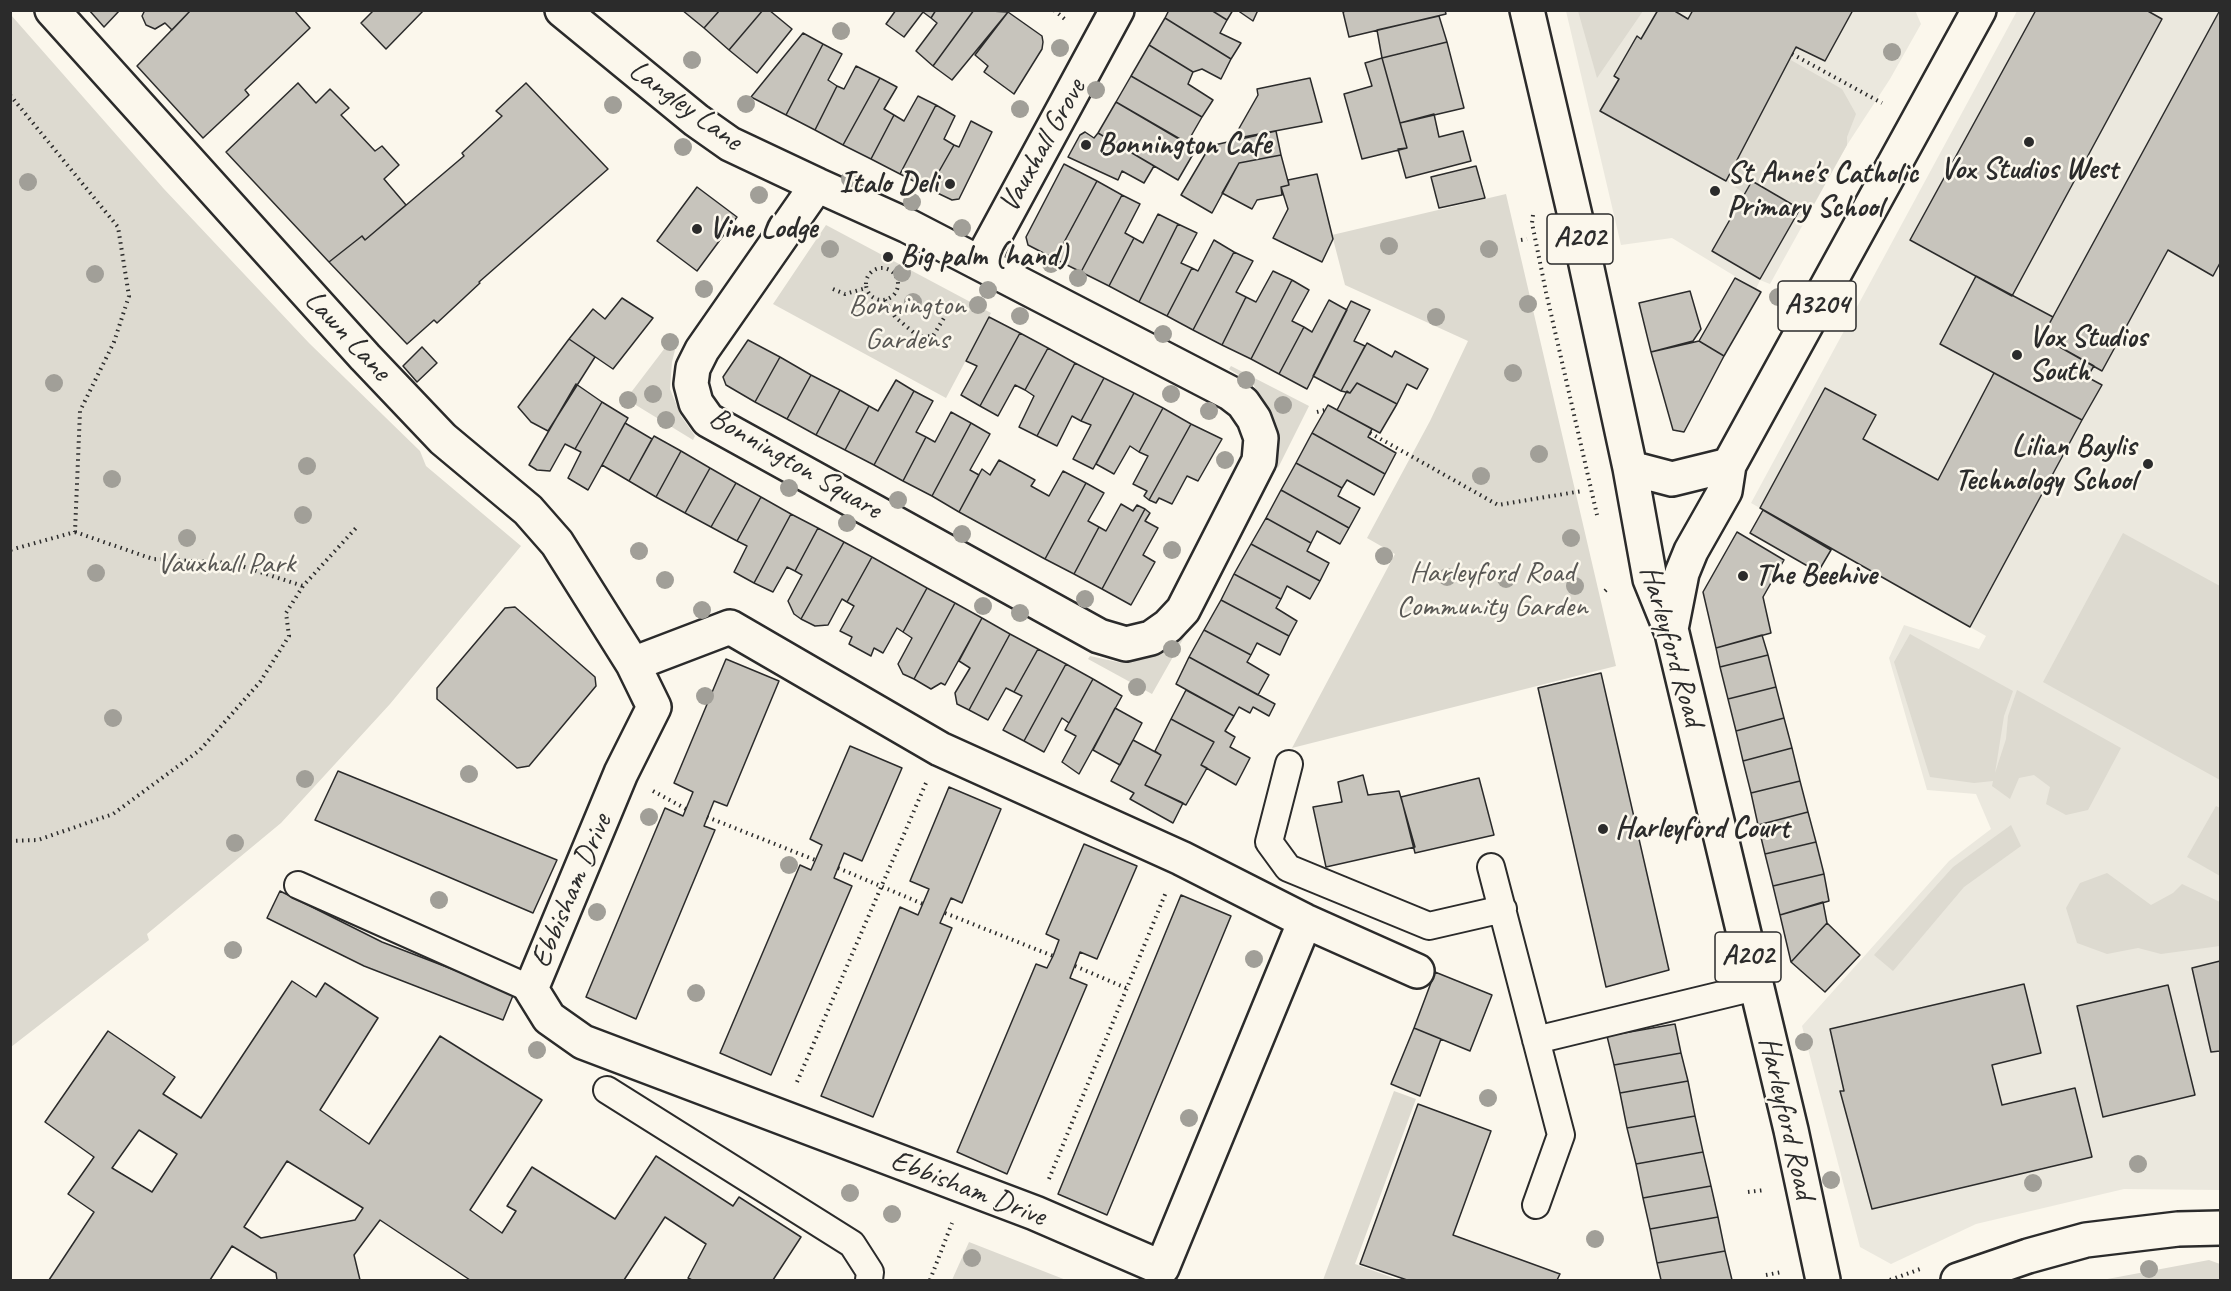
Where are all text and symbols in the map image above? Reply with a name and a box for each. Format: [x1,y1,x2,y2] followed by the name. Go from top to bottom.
[621,53,749,159] street label: Langley Lane
[992,73,1094,219] street label: Vauxhall Grove
[1098,127,1271,163] place label: Bonnington Cafe
[2022,135,2036,149] marker: Vox Studios West
[1079,138,1093,152] marker: Bonnington Cafe
[1940,152,2118,188] place label: Vox Studios West
[1727,156,1918,226] place label: St Anne's Catholic Primary School
[839,166,938,202] place label: Italo Deli
[943,177,957,191] marker: Italo Deli
[1708,184,1722,198] marker: St Anne's Catholic Primary School
[709,211,817,247] place label: Vine Lodge
[1547,214,1613,264] road number: A202
[690,222,704,236] marker: Vine Lodge
[900,239,1068,275] place label: Big palm (hand)
[881,250,895,264] marker: Big palm (hand)
[1778,281,1856,331] road number: A3204
[296,283,398,389] street label: Lawn Lane
[849,288,965,358] park label: Bonnington Gardens
[2029,320,2147,391] place label: Vox Studios South
[2010,348,2024,362] marker: Vox Studios South
[702,400,888,528] street label: Bonnington Square
[1955,429,2136,500] place label: Lilian Baylis Technology School
[2141,457,2155,471] marker: Lilian Baylis Technology School
[157,546,295,582] park label: Vauxhall Park
[1396,555,1588,626] park label: Harleyford Road Community Garden
[1755,558,1877,594] place label: The Beehive
[1631,562,1711,730] street label: Harleyford Road
[1736,569,1750,583] marker: The Beehive
[524,809,620,973] street label: Ebbisham Drive
[1615,811,1789,847] place label: Harleyford Court
[1596,822,1610,836] marker: Harleyford Court
[1715,932,1781,982] road number: A202
[1750,1033,1822,1203] street label: Harleyford Road
[885,1143,1051,1235] street label: Ebbisham Drive

